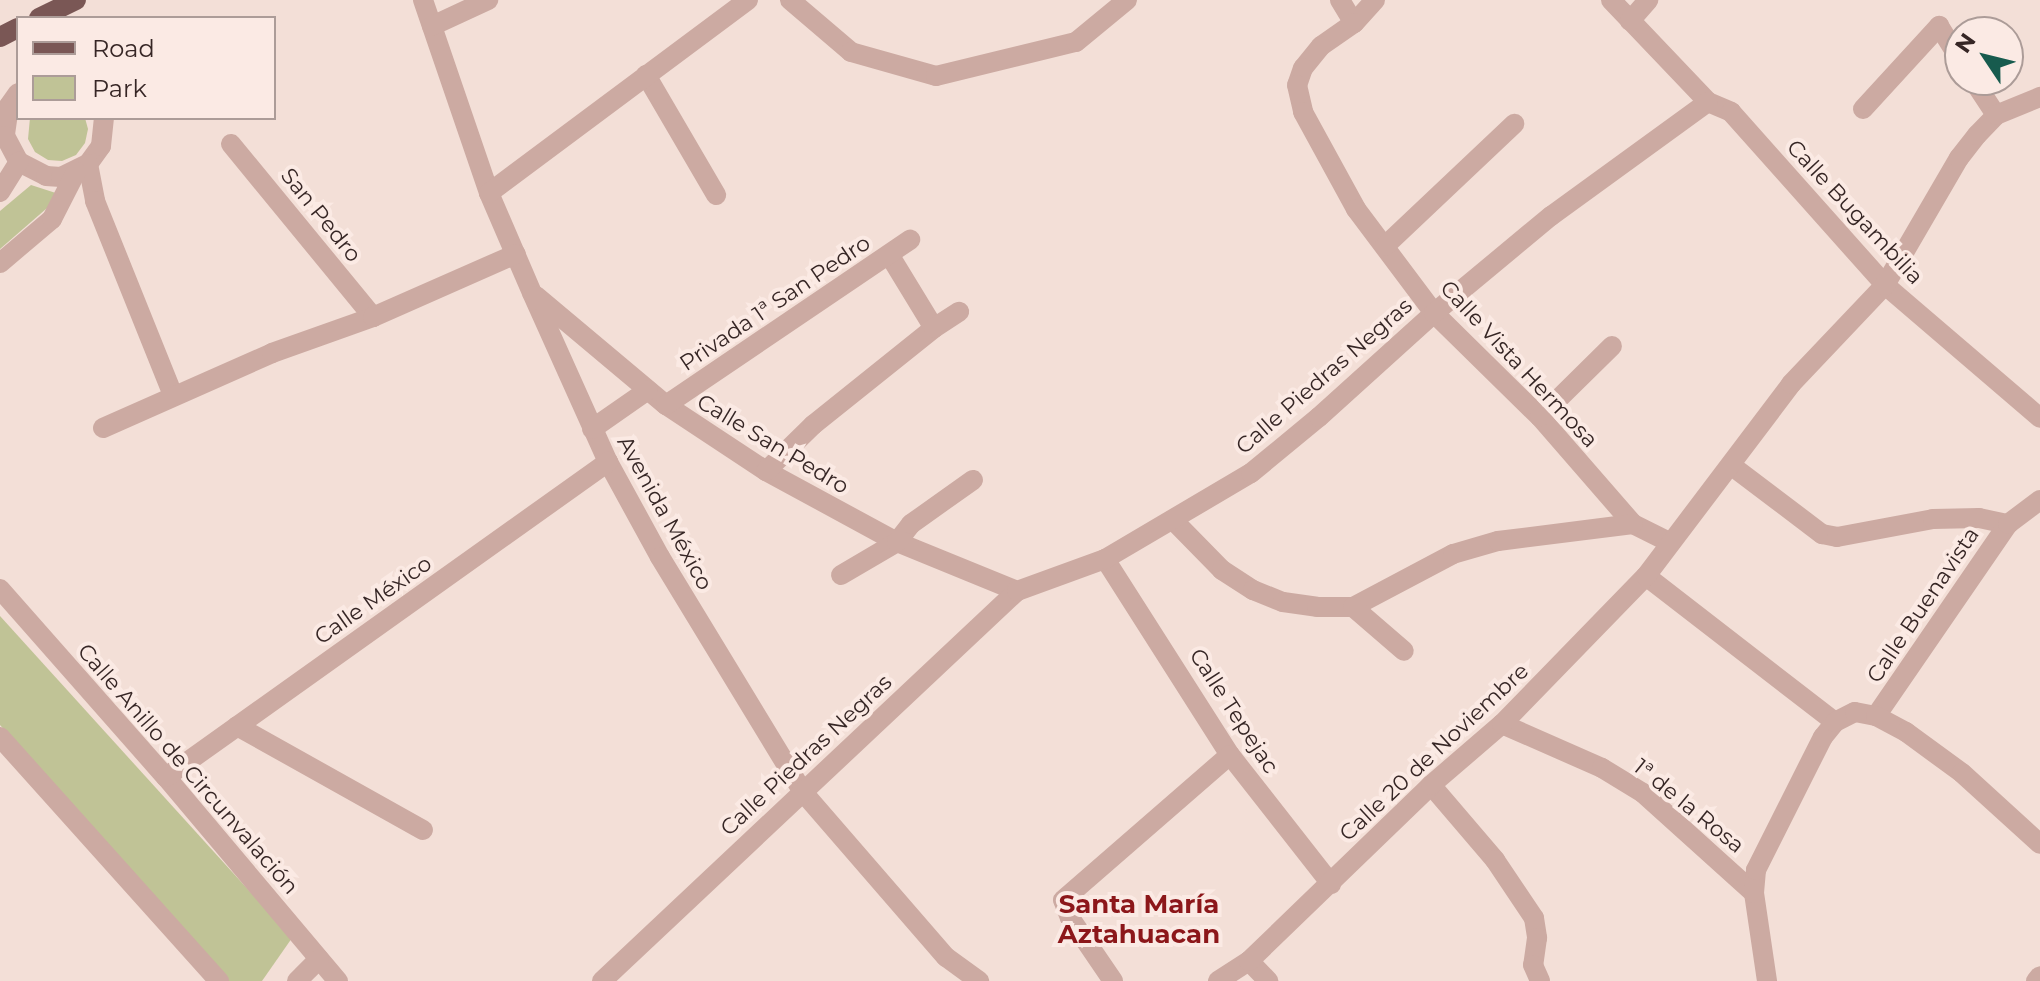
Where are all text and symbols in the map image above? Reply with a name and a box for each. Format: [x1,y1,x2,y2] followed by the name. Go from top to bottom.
[16,16,276,120] legend
[1944,16,2024,96] north arrow
[1949,28,1982,58] text: N
[92,34,155,63] text: Road
[92,74,147,103] text: Park
[1781,134,1929,290] street label: Calle Bugambilia
[275,163,367,267] street label: San Pedro
[675,230,875,376] street label: Privada 1ª San Pedro
[1435,275,1603,453] street label: Calle Vista Hermosa
[1231,292,1417,460] street label: Calle Piedras Negras
[692,388,854,500] street label: Calle San Pedro
[612,431,718,595] street label: Avenida México
[1861,522,1985,688] street label: Calle Buenavista
[309,550,437,650] street label: Calle México
[72,638,304,900] street label: Calle Anillo de Circunvalación
[1184,644,1284,778] street label: Calle Tepejac
[1334,658,1534,846] street label: Calle 20 de Noviembre
[715,669,897,841] street label: Calle Piedras Negras
[1628,753,1750,859] street label: 1ª de la Rosa
[1058,889,1220,950] district label: Santa María Aztahuacan

